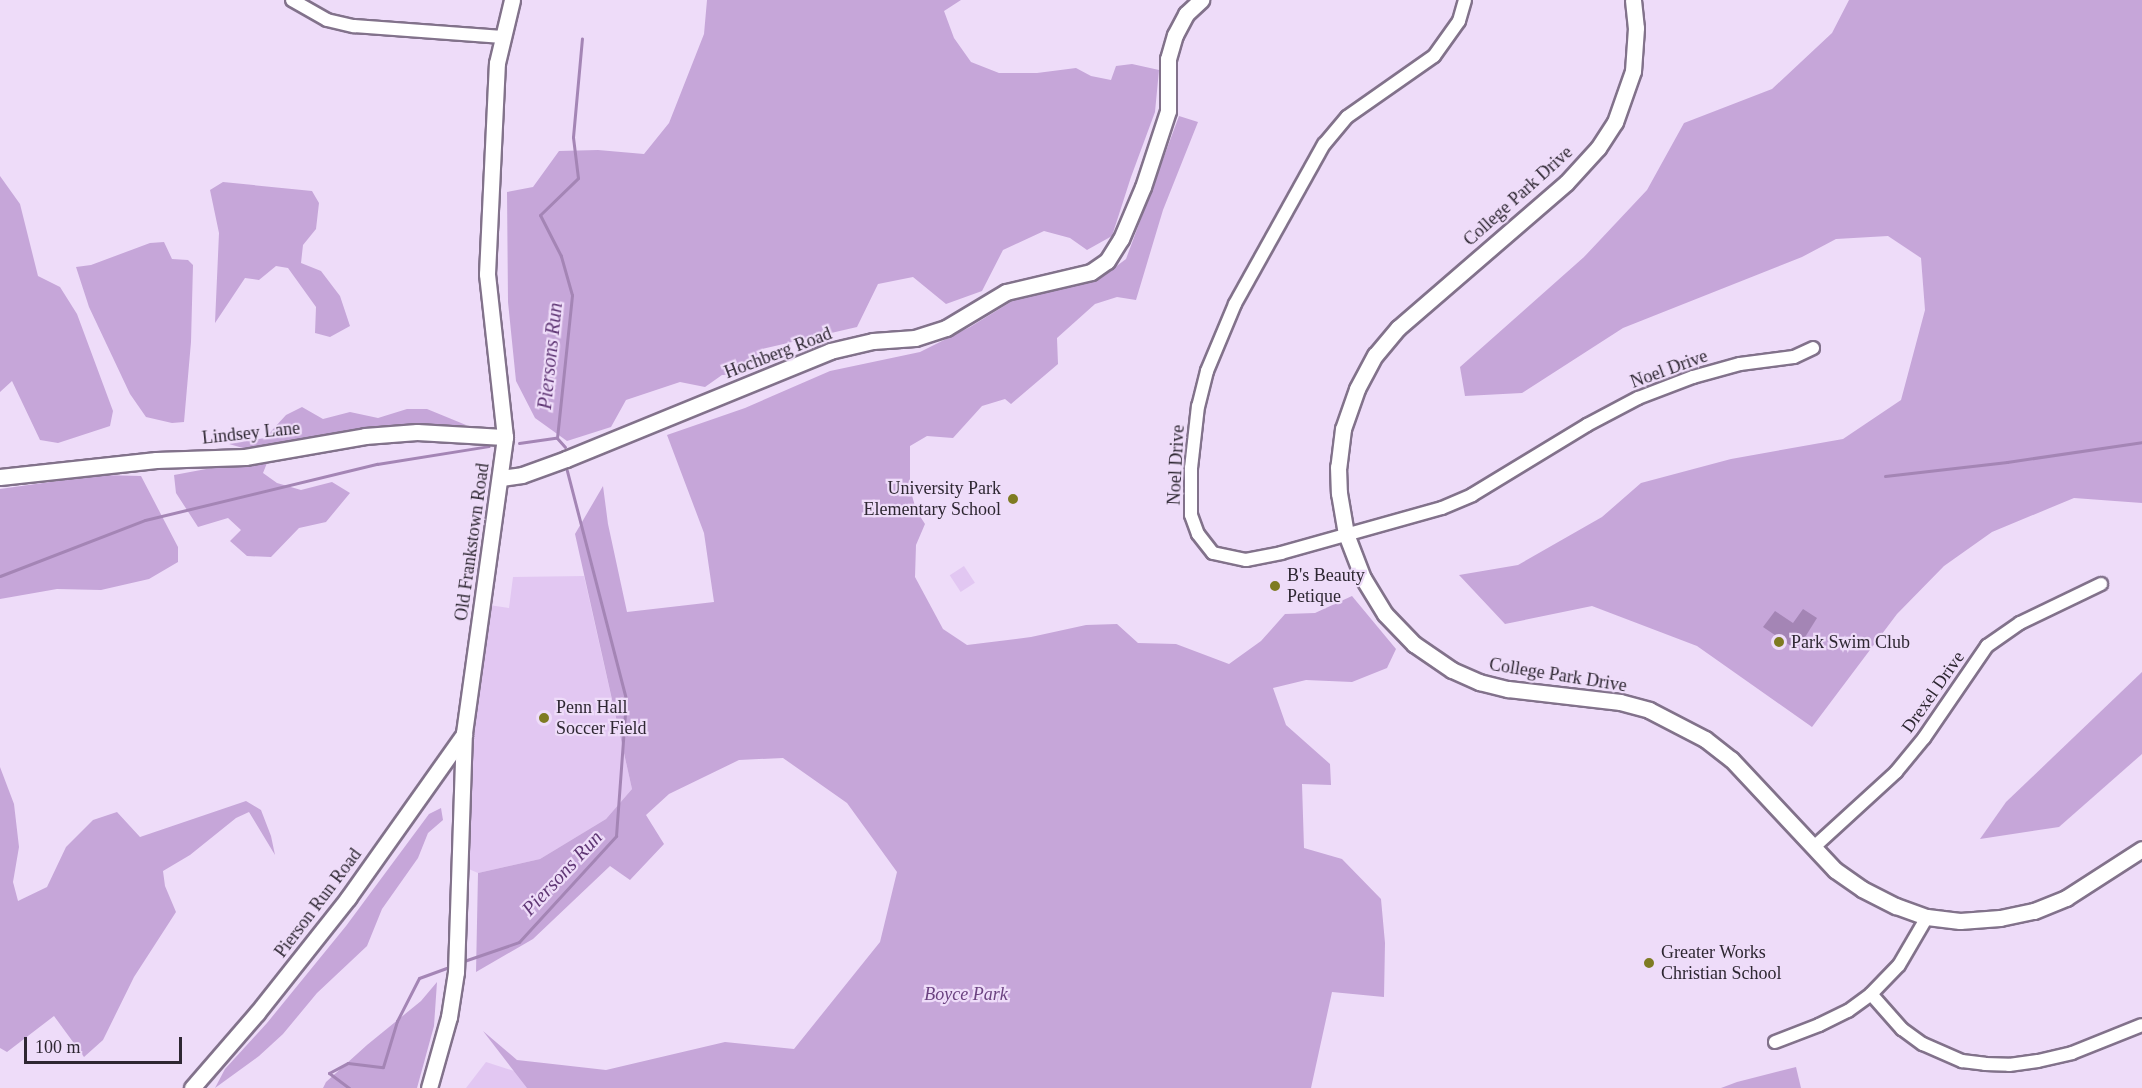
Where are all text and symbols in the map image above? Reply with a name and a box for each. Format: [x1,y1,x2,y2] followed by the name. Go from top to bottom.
[1459,141,1577,251] street label: College Park Drive
[532,301,568,411] water label: Piersons Run
[721,323,835,383] street label: Hochberg Road
[1627,345,1711,393] street label: Noel Drive
[201,417,301,449] street label: Lindsey Lane
[1163,424,1189,506] street label: Noel Drive
[450,462,494,622] street label: Old Frankstown Road
[864,478,1001,520] place label: University Park Elementary School
[1006,492,1020,506] marker: University Park Elementary School
[1287,565,1365,608] place label: B's Beauty Petique
[1268,579,1282,593] marker: B's Beauty Petique
[1791,631,1910,653] place label: Park Swim Club
[1772,635,1786,649] marker: Park Swim Club
[1897,647,1969,737] street label: Drexel Drive
[1488,653,1628,697] street label: College Park Drive
[556,697,646,740] place label: Penn Hall Soccer Field
[537,711,551,725] marker: Penn Hall Soccer Field
[517,826,607,920] water label: Piersons Run
[270,844,366,962] street label: Pierson Run Road
[1661,942,1781,984] place label: Greater Works Christian School
[1642,956,1656,970] marker: Greater Works Christian School
[924,983,1008,1005] park label: Boyce Park
[27,1025,184,1063] scale bar
[35,1037,81,1057] text: 100 m

